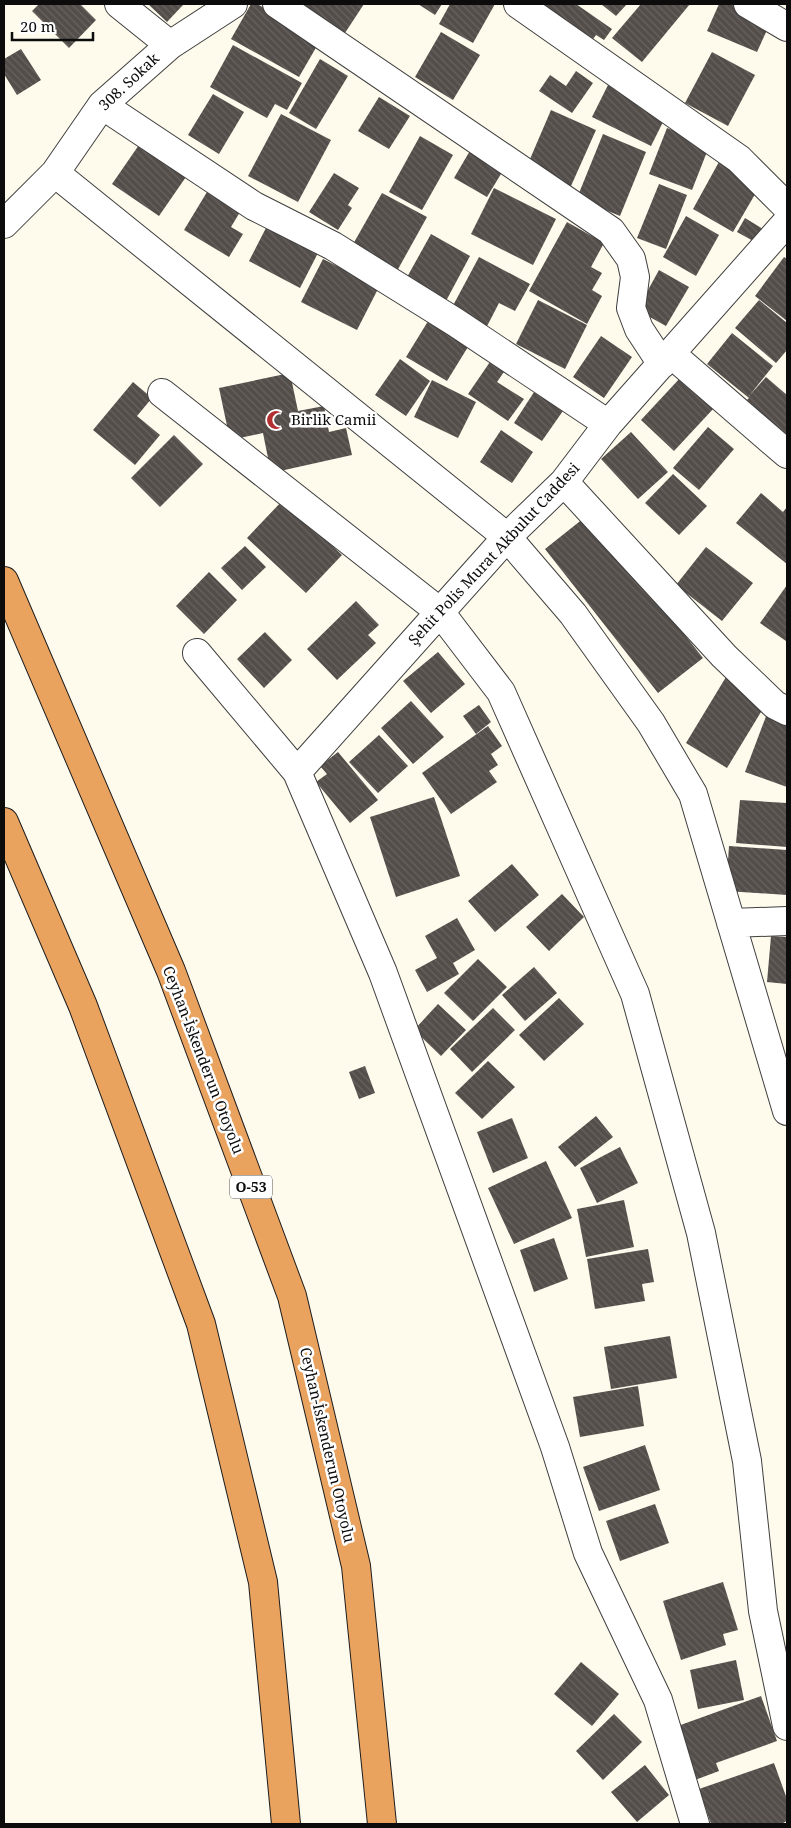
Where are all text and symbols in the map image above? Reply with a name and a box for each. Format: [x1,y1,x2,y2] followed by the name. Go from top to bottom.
[12,10,94,42] scale bar
[20,16,55,36] text: 20 m
[94,48,163,114] street label: 308. Sokak
[265,409,287,431] mosque icon: Birlik Camii
[291,409,376,429] place label: Birlik Camii
[403,458,583,649] street label: Şehit Polis Murat Akbulut Caddesi
[159,963,249,1157] street label: Ceyhan-İskenderun Otoyolu
[230,1176,272,1198] road number: O-53
[296,1345,360,1545] street label: Ceyhan-İskenderun Otoyolu

